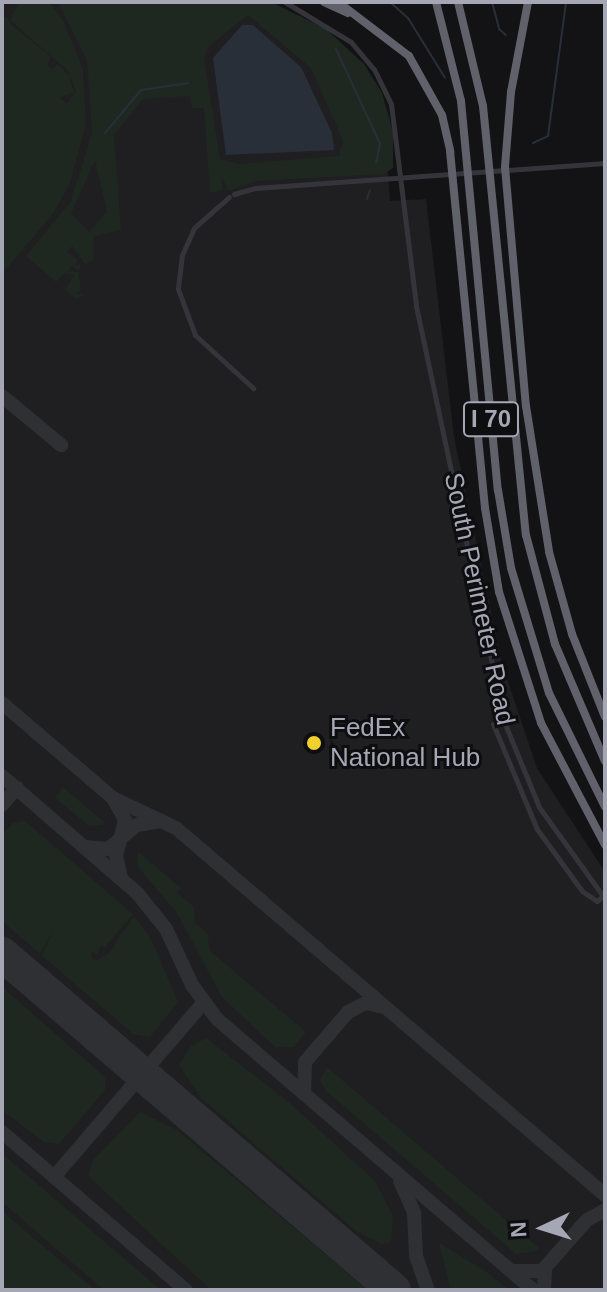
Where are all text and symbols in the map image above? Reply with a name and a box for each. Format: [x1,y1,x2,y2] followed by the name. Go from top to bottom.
[461,399,521,439] road number: I 70
[437,470,521,728] street label: South Perimeter Road
[330,712,480,774] place label: FedEx National Hub
[305,734,323,752] marker: FedEx National Hub
[503,1188,583,1268] north arrow
[506,1221,532,1239] text: N

